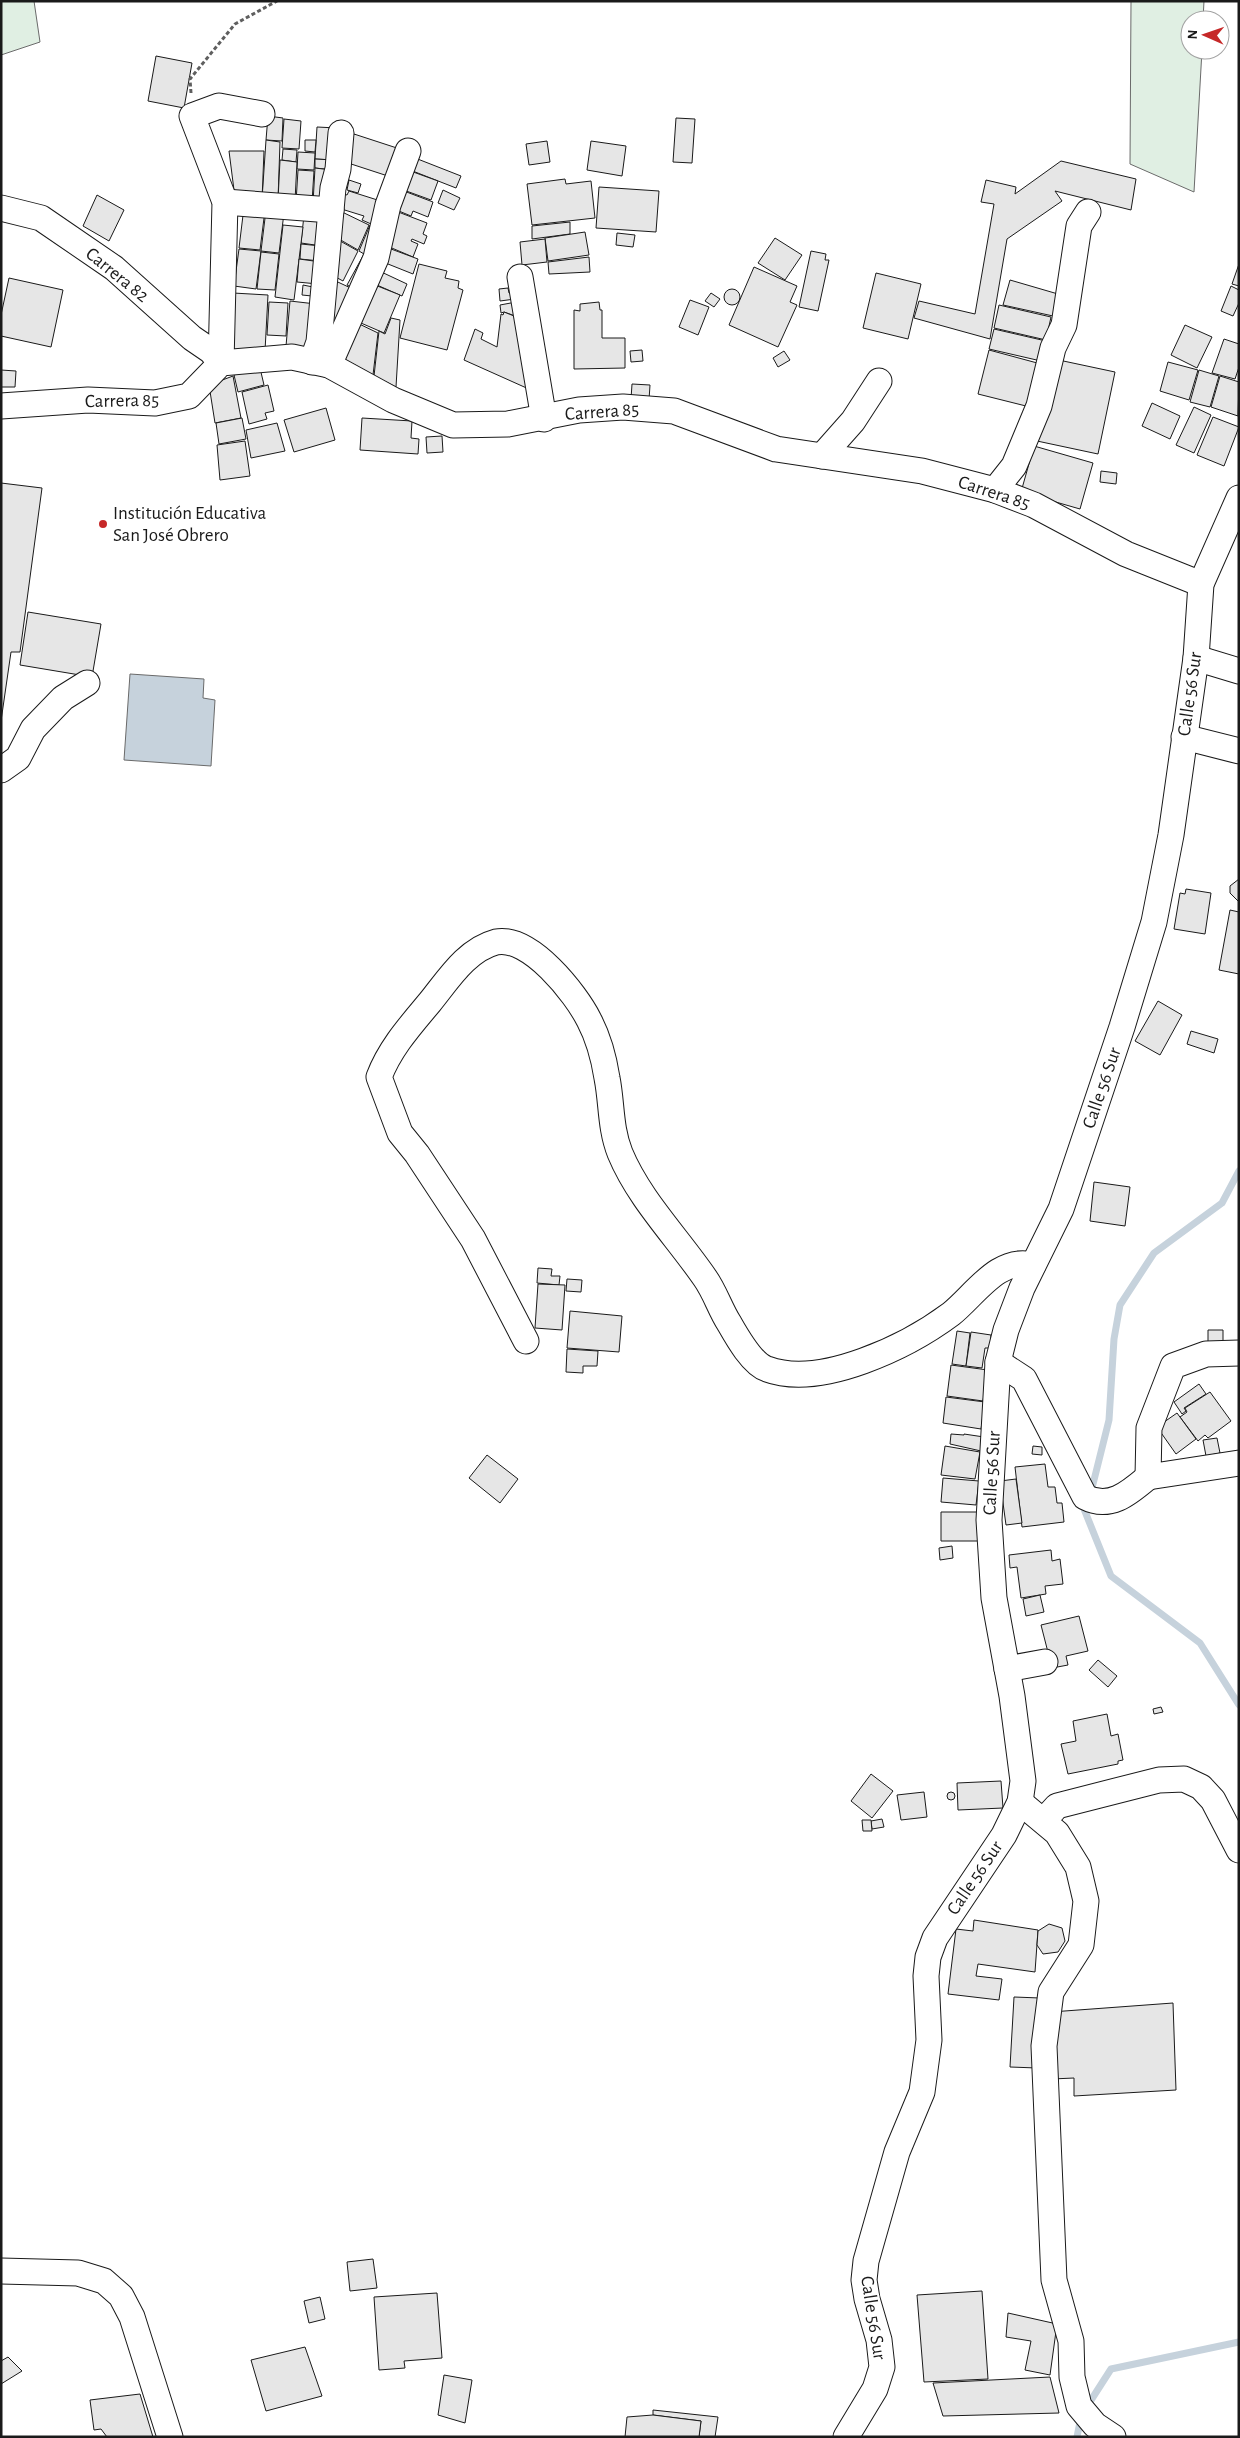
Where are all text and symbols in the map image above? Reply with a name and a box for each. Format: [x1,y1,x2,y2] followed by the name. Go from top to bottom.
[1180,10,1230,60] north arrow
[1186,29,1200,40] text: N
[82,244,152,306] street label: Carrera 82
[85,391,159,411] street label: Carrera 85
[564,400,640,424] street label: Carrera 85
[956,472,1032,514] street label: Carrera 85
[113,504,267,545] place label: Institución Educativa San José Obrero
[97,518,109,530] marker: Institución Educativa San José Obrero
[1175,651,1205,737] street label: Calle 56 Sur
[1079,1045,1125,1131] street label: Calle 56 Sur
[980,1430,1004,1516] street label: Calle 56 Sur
[943,1838,1007,1918] street label: Calle 56 Sur
[857,2275,889,2361] street label: Calle 56 Sur

